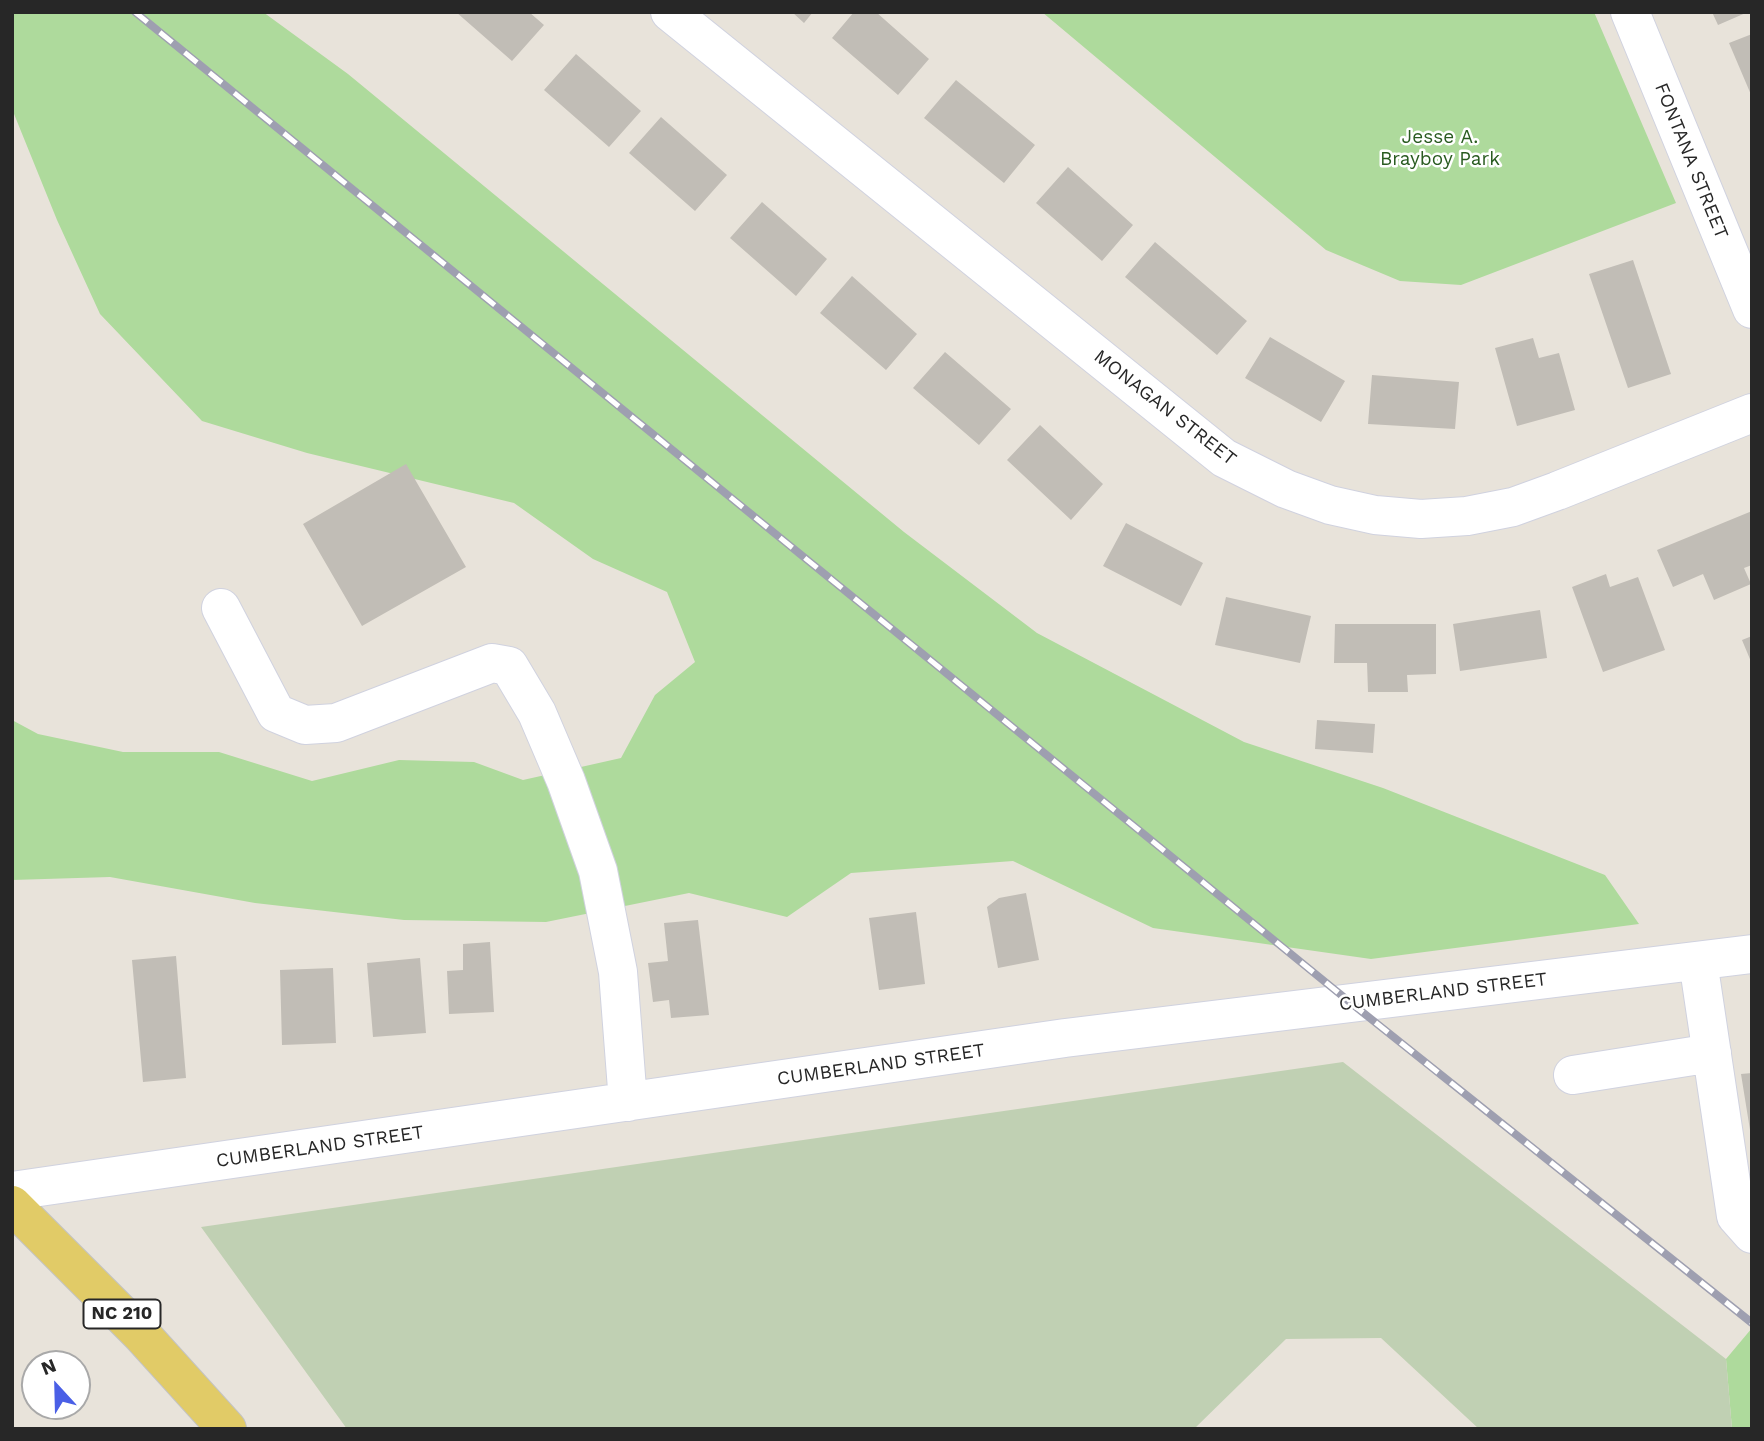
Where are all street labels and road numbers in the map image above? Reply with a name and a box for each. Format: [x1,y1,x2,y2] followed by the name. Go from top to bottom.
[1649,80,1733,242] street label: FONTANA STREET
[1089,345,1241,471] street label: MONAGAN STREET
[1338,968,1548,1016] street label: CUMBERLAND STREET
[776,1039,986,1091] street label: CUMBERLAND STREET
[215,1121,425,1173] street label: CUMBERLAND STREET
[83,1300,160,1329] road number: NC 210

